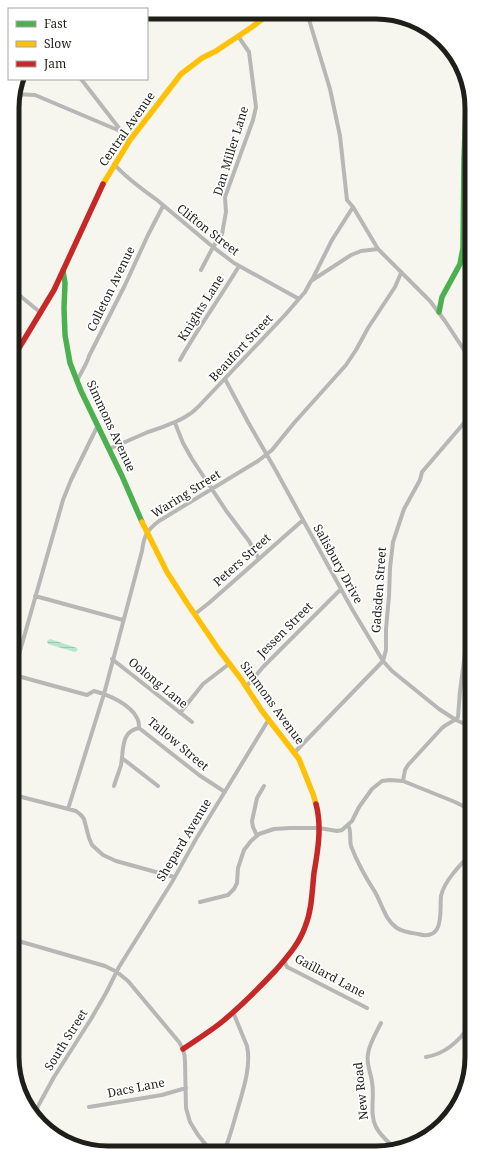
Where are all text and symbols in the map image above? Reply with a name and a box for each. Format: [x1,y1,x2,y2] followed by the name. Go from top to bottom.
[8,8,148,80] legend
[44,15,67,32] text: Fast
[44,35,72,52] text: Slow
[43,55,66,72] text: Jam
[94,88,159,169] street label: Central Avenue
[209,104,252,198] street label: Dan Miller Lane
[174,200,243,259] street label: Clifton Street
[83,243,139,334] street label: Colleton Avenue
[173,271,228,344] street label: Knights Lane
[205,310,276,385] street label: Beaufort Street
[83,377,140,474] street label: Simmons Avenue
[148,465,224,522] street label: Waring Street
[310,521,367,607] street label: Salisbury Drive
[209,529,274,590] street label: Peters Street
[367,546,390,634] street label: Gadsden Street
[252,598,316,662] street label: Jessen Street
[125,653,192,712] street label: Oolong Lane
[236,658,308,748] street label: Simmons Avenue
[144,713,213,774] street label: Tallow Street
[152,795,215,884] street label: Shepard Avenue
[292,950,369,1001] street label: Gaillard Lane
[40,1006,91,1074] street label: South Street
[349,1061,372,1121] street label: New Road
[106,1074,166,1101] street label: Dacs Lane

